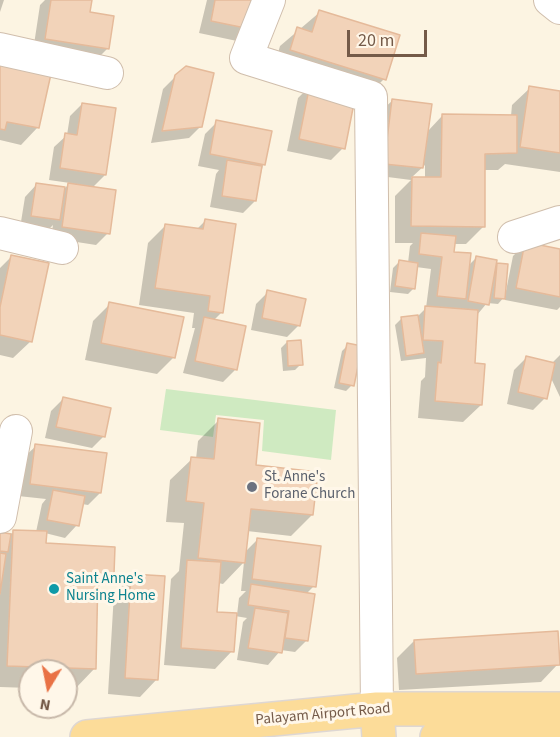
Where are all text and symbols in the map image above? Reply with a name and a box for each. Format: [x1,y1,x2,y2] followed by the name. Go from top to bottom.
[350,18,430,56] scale bar
[358,28,394,53] text: 20 m
[264,469,355,504] place label: St. Anne's Forane Church
[245,480,259,494] marker: St. Anne's Forane Church
[66,571,156,606] place label: Saint Anne's Nursing Home
[47,582,61,596] marker: Saint Anne's Nursing Home
[18,659,78,719] north arrow
[38,693,52,717] text: N
[255,700,391,730] street label: Palayam Airport Road

